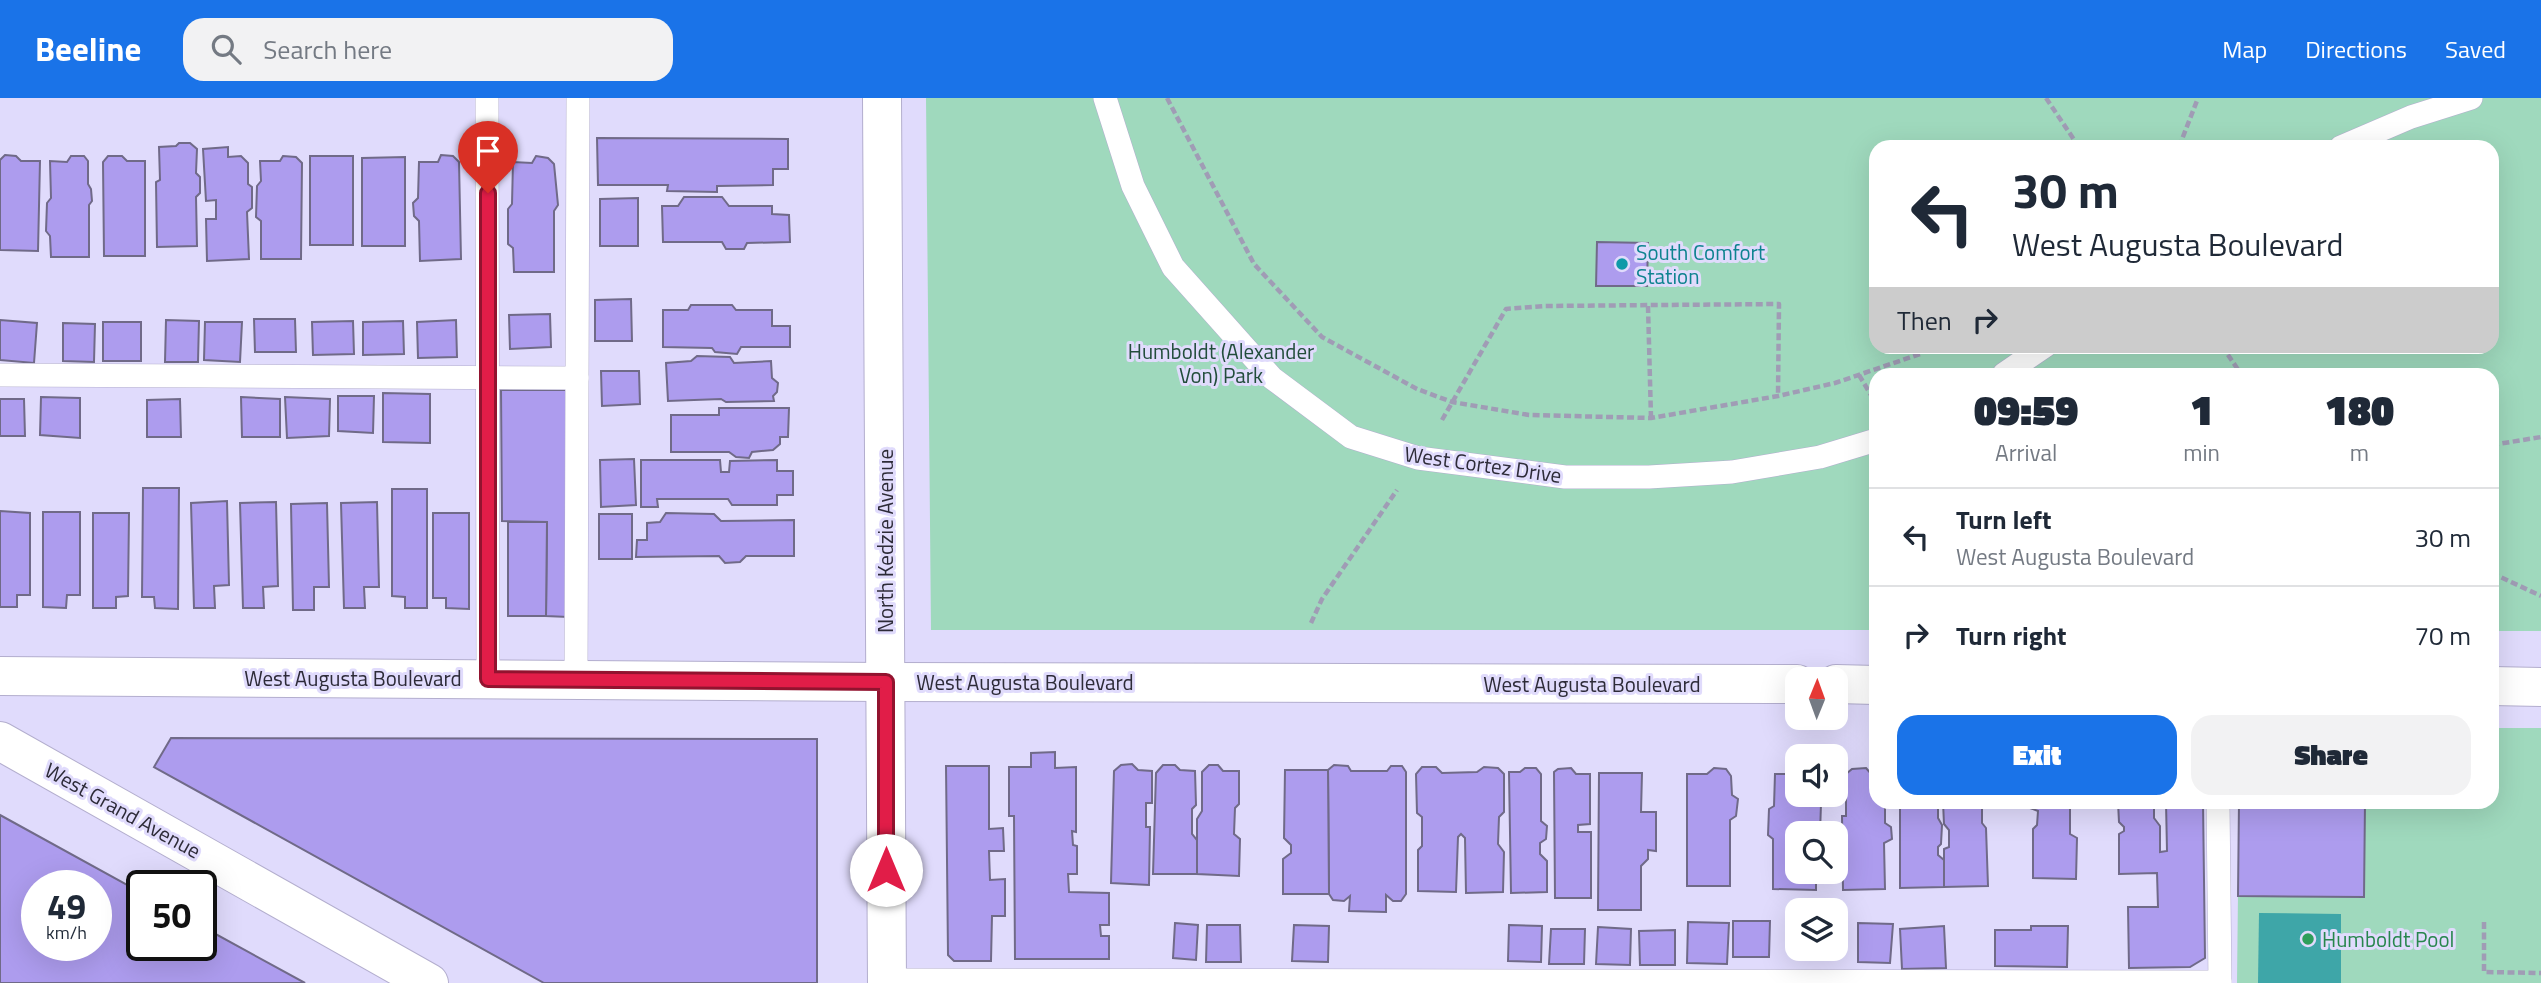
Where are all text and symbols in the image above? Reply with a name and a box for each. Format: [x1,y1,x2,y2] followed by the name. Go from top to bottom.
[183,18,673,81] search box
[35,24,141,74] text: Beeline
[207,30,245,68] icon: search
[263,30,392,69] text: Search here
[2222,31,2267,67] text: Map
[2305,31,2407,67] text: Directions
[2445,31,2506,67] text: Saved
[458,121,518,193] pin
[469,132,507,170] icon: arrive
[2012,152,2119,227] text: 30 m
[1897,168,1988,259] icon: left
[2012,220,2343,268] text: West Augusta Boulevard
[1636,236,1766,292] place label: South Comfort Station
[1614,256,1630,272] marker: South Comfort Station
[1897,301,1952,340] text: Then
[1966,301,2004,339] icon: right
[1128,335,1314,391] park label: Humboldt (Alexander Von) Park
[1974,377,2078,441] text: 09:59
[2190,377,2213,441] text: 1
[2325,377,2394,441] text: 180
[1995,435,2057,470] text: Arrival
[2183,435,2220,470] text: min
[2350,435,2369,470] text: m
[1402,437,1564,491] street label: West Cortez Drive
[869,449,901,633] street label: North Kedzie Avenue
[1956,500,2051,539] text: Turn left
[1897,518,1935,556] icon: left
[2414,518,2471,557] text: 30 m
[1956,539,2194,574] text: West Augusta Boulevard
[1897,616,1935,654] icon: right
[1956,616,2067,655] text: Turn right
[2414,616,2471,655] text: 70 m
[244,662,462,694] street label: West Augusta Boulevard
[916,666,1134,698] street label: West Augusta Boulevard
[1785,667,1848,730] north arrow
[1785,667,1848,961] map controls
[1483,668,1701,700] street label: West Augusta Boulevard
[1897,715,2177,795] button: Exit
[2191,715,2471,795] button: Share
[1785,744,1848,807] button: sound
[39,754,207,866] street label: West Grand Avenue
[1785,821,1848,884] button: search
[849,833,923,907] position arrow
[126,870,217,961] speed limit sign: 50
[47,879,86,933] text: 49
[1785,898,1848,961] button: layers
[46,919,87,946] text: km/h
[2322,923,2454,955] place label: Humboldt Pool
[2300,931,2316,947] marker: Humboldt Pool

